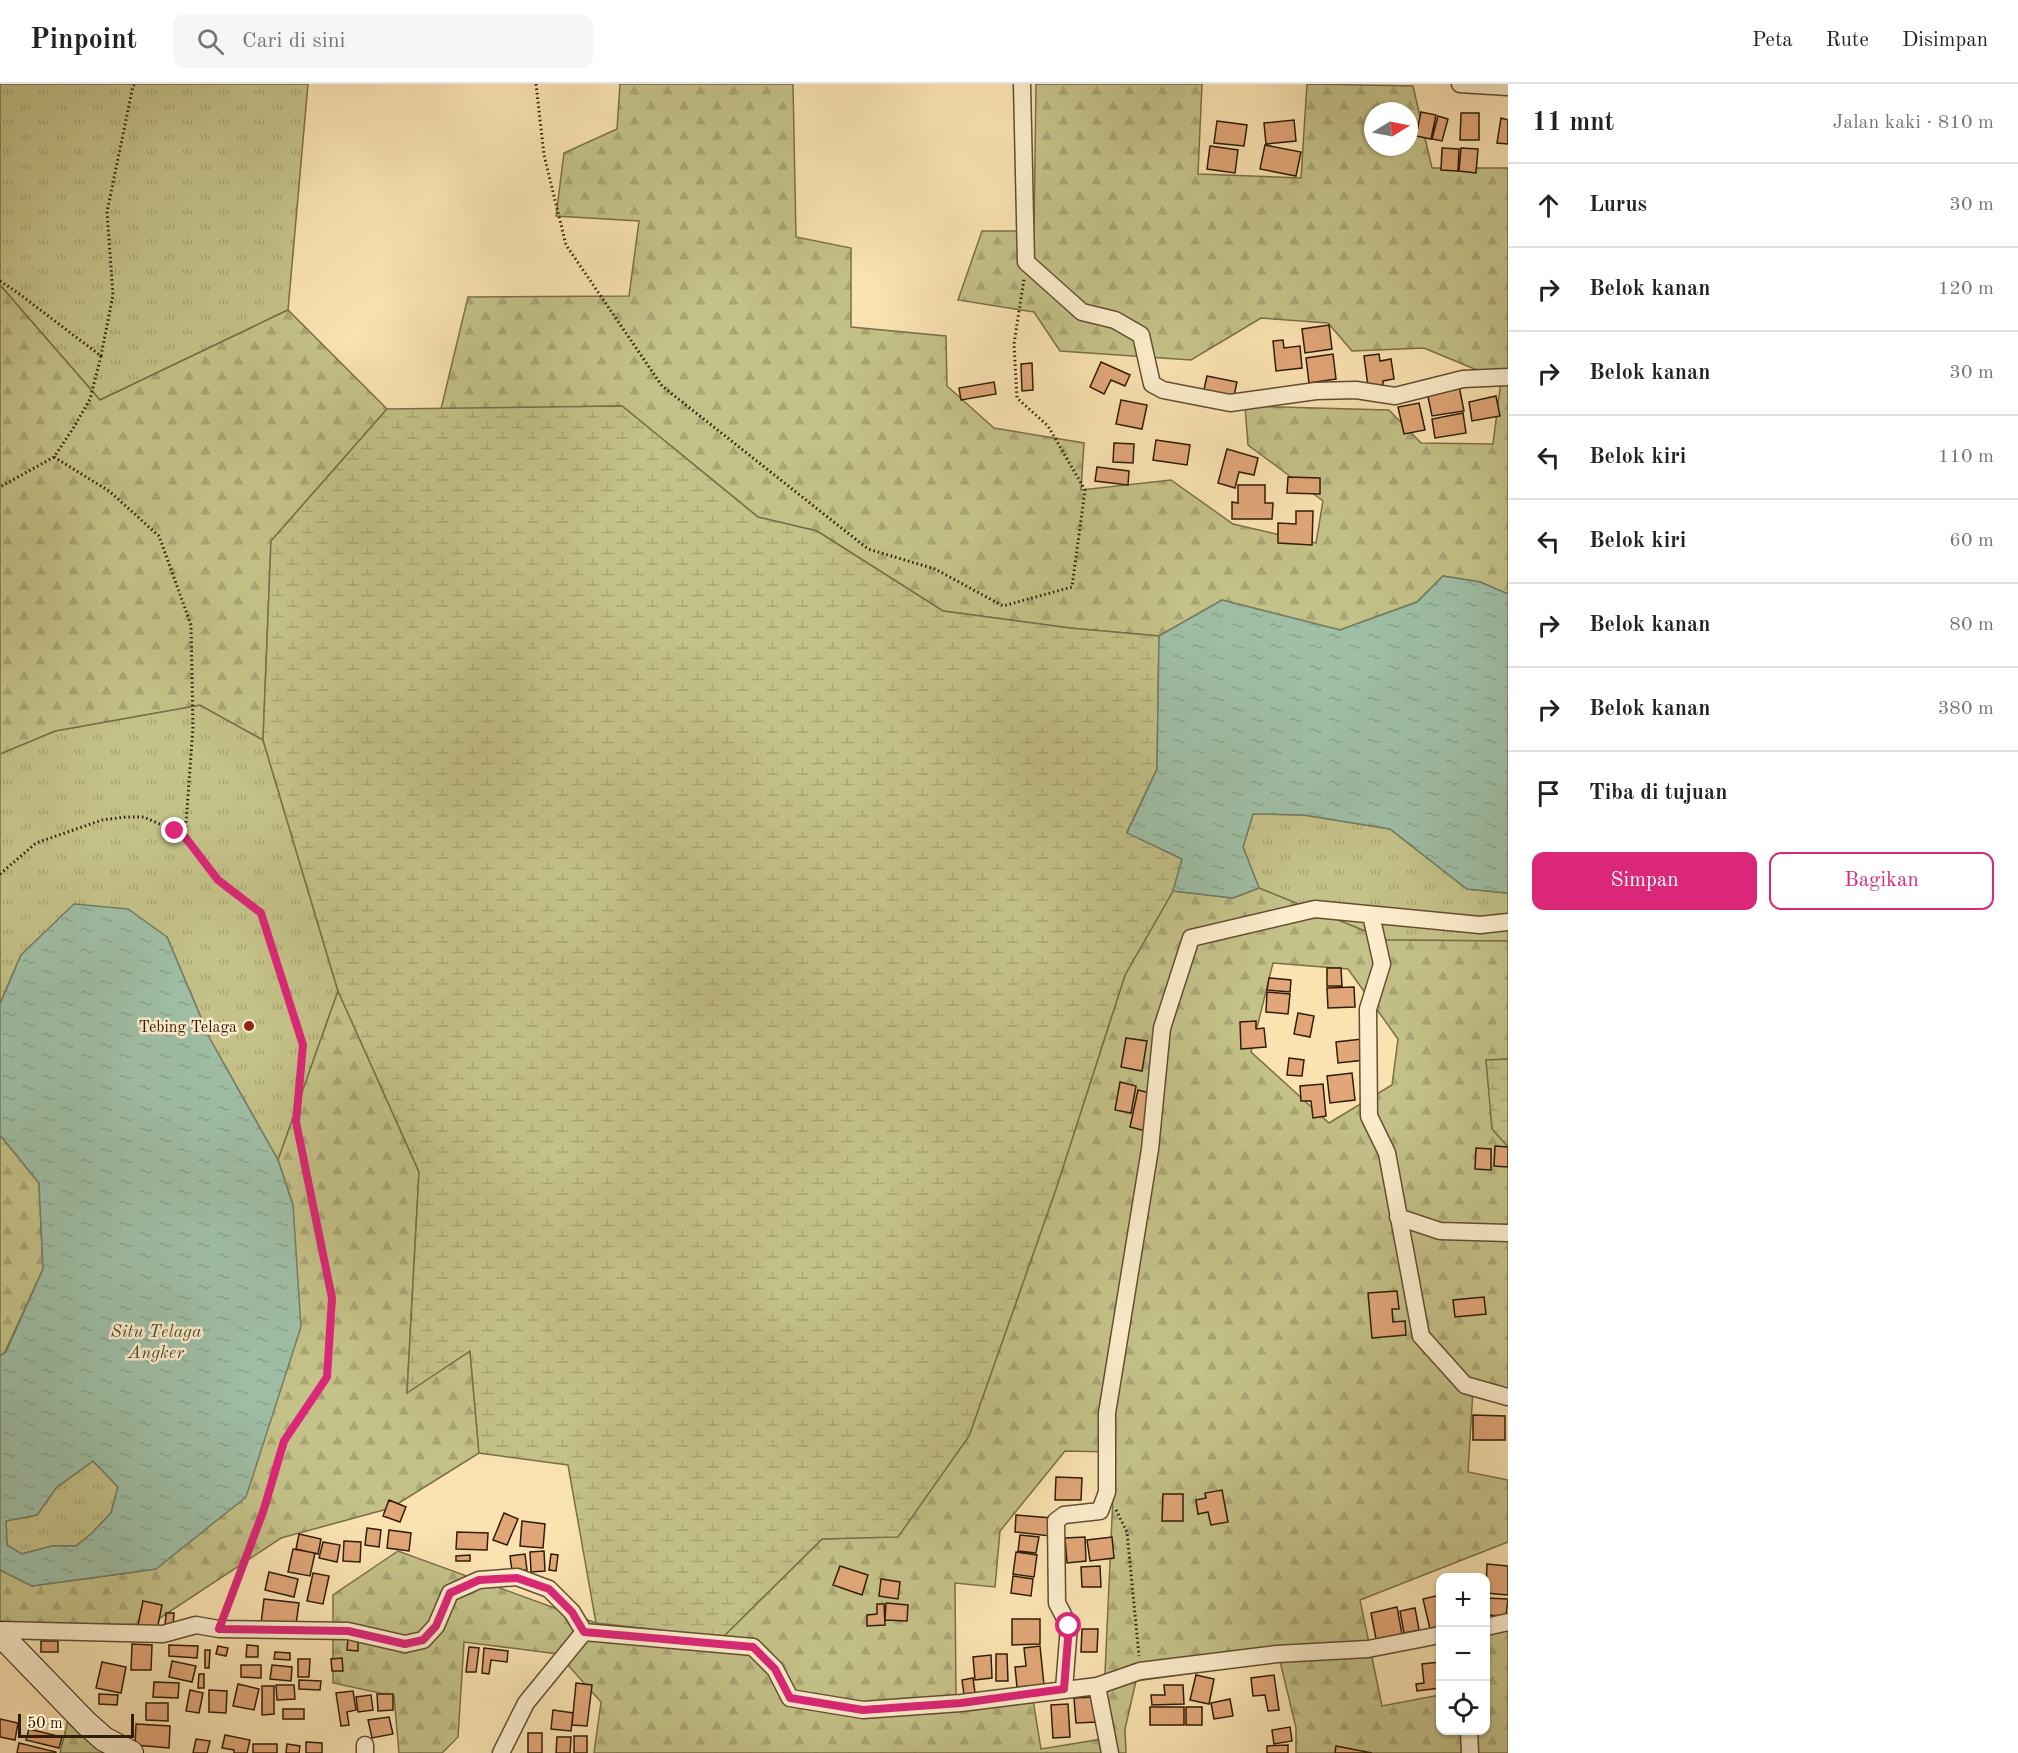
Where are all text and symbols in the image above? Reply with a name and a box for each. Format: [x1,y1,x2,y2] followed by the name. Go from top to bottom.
[173,14,593,68] search box
[194,25,227,58] icon: search
[30,27,137,55] text: Pinpoint
[242,30,346,52] text: Cari di sini
[1752,30,1793,51] text: Peta
[1826,30,1869,51] text: Rute
[1902,30,1988,51] text: Disimpan
[1364,102,1418,156] north arrow
[1532,110,1614,136] text: 11 mnt
[1832,113,1994,133] text: Jalan kaki · 810 m
[1532,189,1565,222] icon: ahead
[1589,194,1647,216] text: Lurus
[1949,195,1994,215] text: 30 m
[1532,273,1565,306] icon: right
[1589,278,1711,300] text: Belok kanan
[1938,279,1994,299] text: 120 m
[1532,357,1565,390] icon: right
[1589,362,1711,384] text: Belok kanan
[1949,363,1994,383] text: 30 m
[1532,441,1565,474] icon: left
[1589,446,1686,468] text: Belok kiri
[1938,447,1994,467] text: 110 m
[1532,525,1565,558] icon: left
[1589,530,1686,552] text: Belok kiri
[1949,531,1994,551] text: 60 m
[1532,609,1565,642] icon: right
[1589,614,1711,636] text: Belok kanan
[1949,615,1994,635] text: 80 m
[1532,693,1565,726] icon: right
[1589,698,1711,720] text: Belok kanan
[1938,699,1994,719] text: 380 m
[1532,777,1565,810] icon: arrive
[1589,782,1727,804] text: Tiba di tujuan
[161,817,187,843] route end
[1532,852,1757,910] button: Simpan
[1769,852,1994,910] button: Bagikan
[242,1019,256,1033] marker: Tebing Telaga
[139,1020,237,1036] place label: Tebing Telaga
[110,1323,202,1362] water label: Situ Telaga Angker
[1436,1573,1490,1735] map controls
[1436,1573,1490,1627] button: +
[1055,1612,1081,1638] route start
[1436,1627,1490,1681] button: −
[1436,1681,1490,1735] button: locate
[18,1711,134,1738] scale bar
[27,1716,63,1732] text: 50 m

